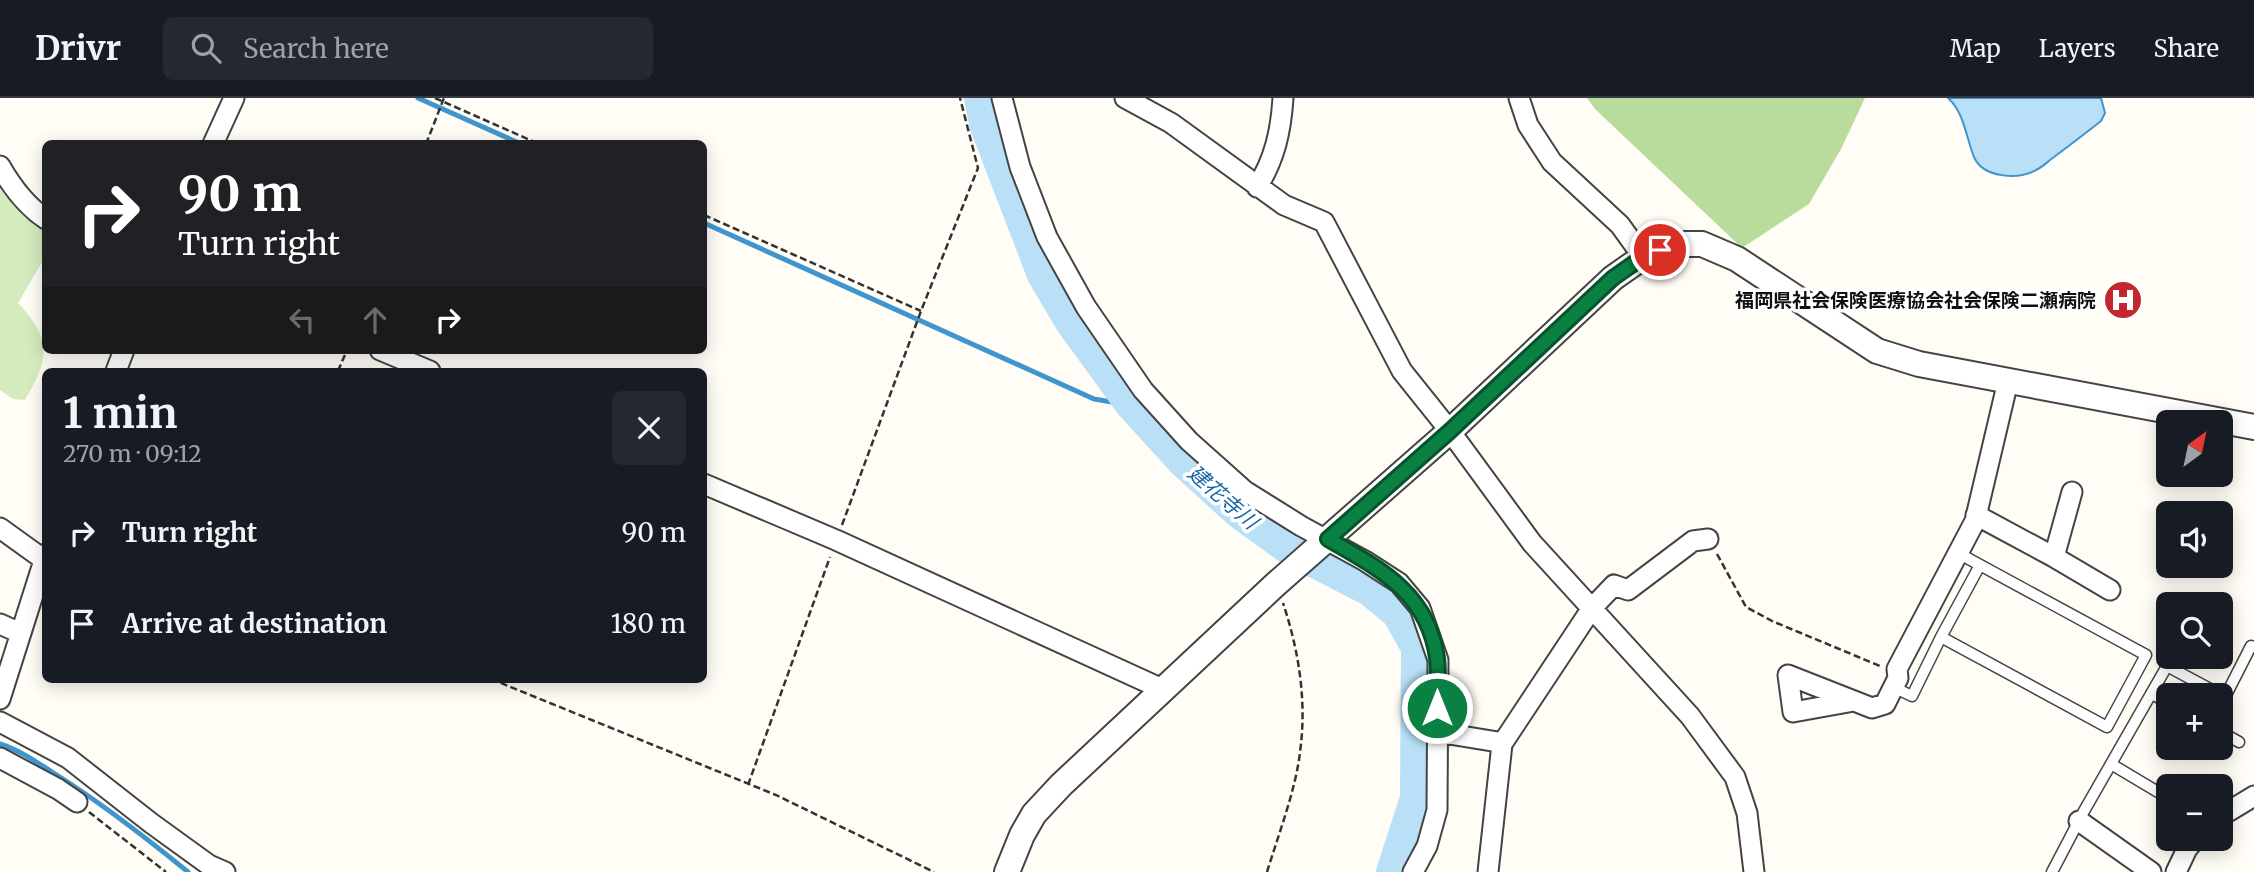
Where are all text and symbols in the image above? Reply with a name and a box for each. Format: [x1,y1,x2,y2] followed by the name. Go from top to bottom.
[163,17,653,80] search box
[35,28,121,69] text: Drivr
[187,29,225,67] icon: search
[243,32,389,65] text: Search here
[1950,33,2001,64] text: Map
[2039,33,2115,64] text: Layers
[2153,33,2219,64] text: Share
[178,163,302,224] text: 90 m
[63,168,154,259] icon: right
[1630,220,1690,280] pin
[178,224,340,264] text: Turn right
[1641,231,1679,269] icon: arrive
[2102,279,2144,321] hospital icon: 福岡県社会保険医療協会社会保険二瀬病院
[1735,288,2096,312] place label: 福岡県社会保険医療協会社会保険二瀬病院
[283,301,321,339] icon: left
[356,301,394,339] icon: ahead
[429,301,467,339] icon: right
[63,387,177,439] text: 1 min
[612,391,686,465] button: close
[2156,410,2233,486] north arrow
[2156,410,2233,851] map controls
[63,439,202,468] text: 270 m · 09:12
[1182,459,1265,536] water label: 建花寺川
[2156,501,2233,578] button: sound
[63,514,101,552] icon: right
[122,516,257,549] text: Turn right
[622,516,686,549] text: 90 m
[2156,592,2233,669] button: search
[63,605,101,643] icon: arrive
[122,607,387,640] text: Arrive at destination
[611,607,686,640] text: 180 m
[1400,671,1474,745] position arrow
[2156,683,2233,760] button: +
[2156,774,2233,851] button: −

